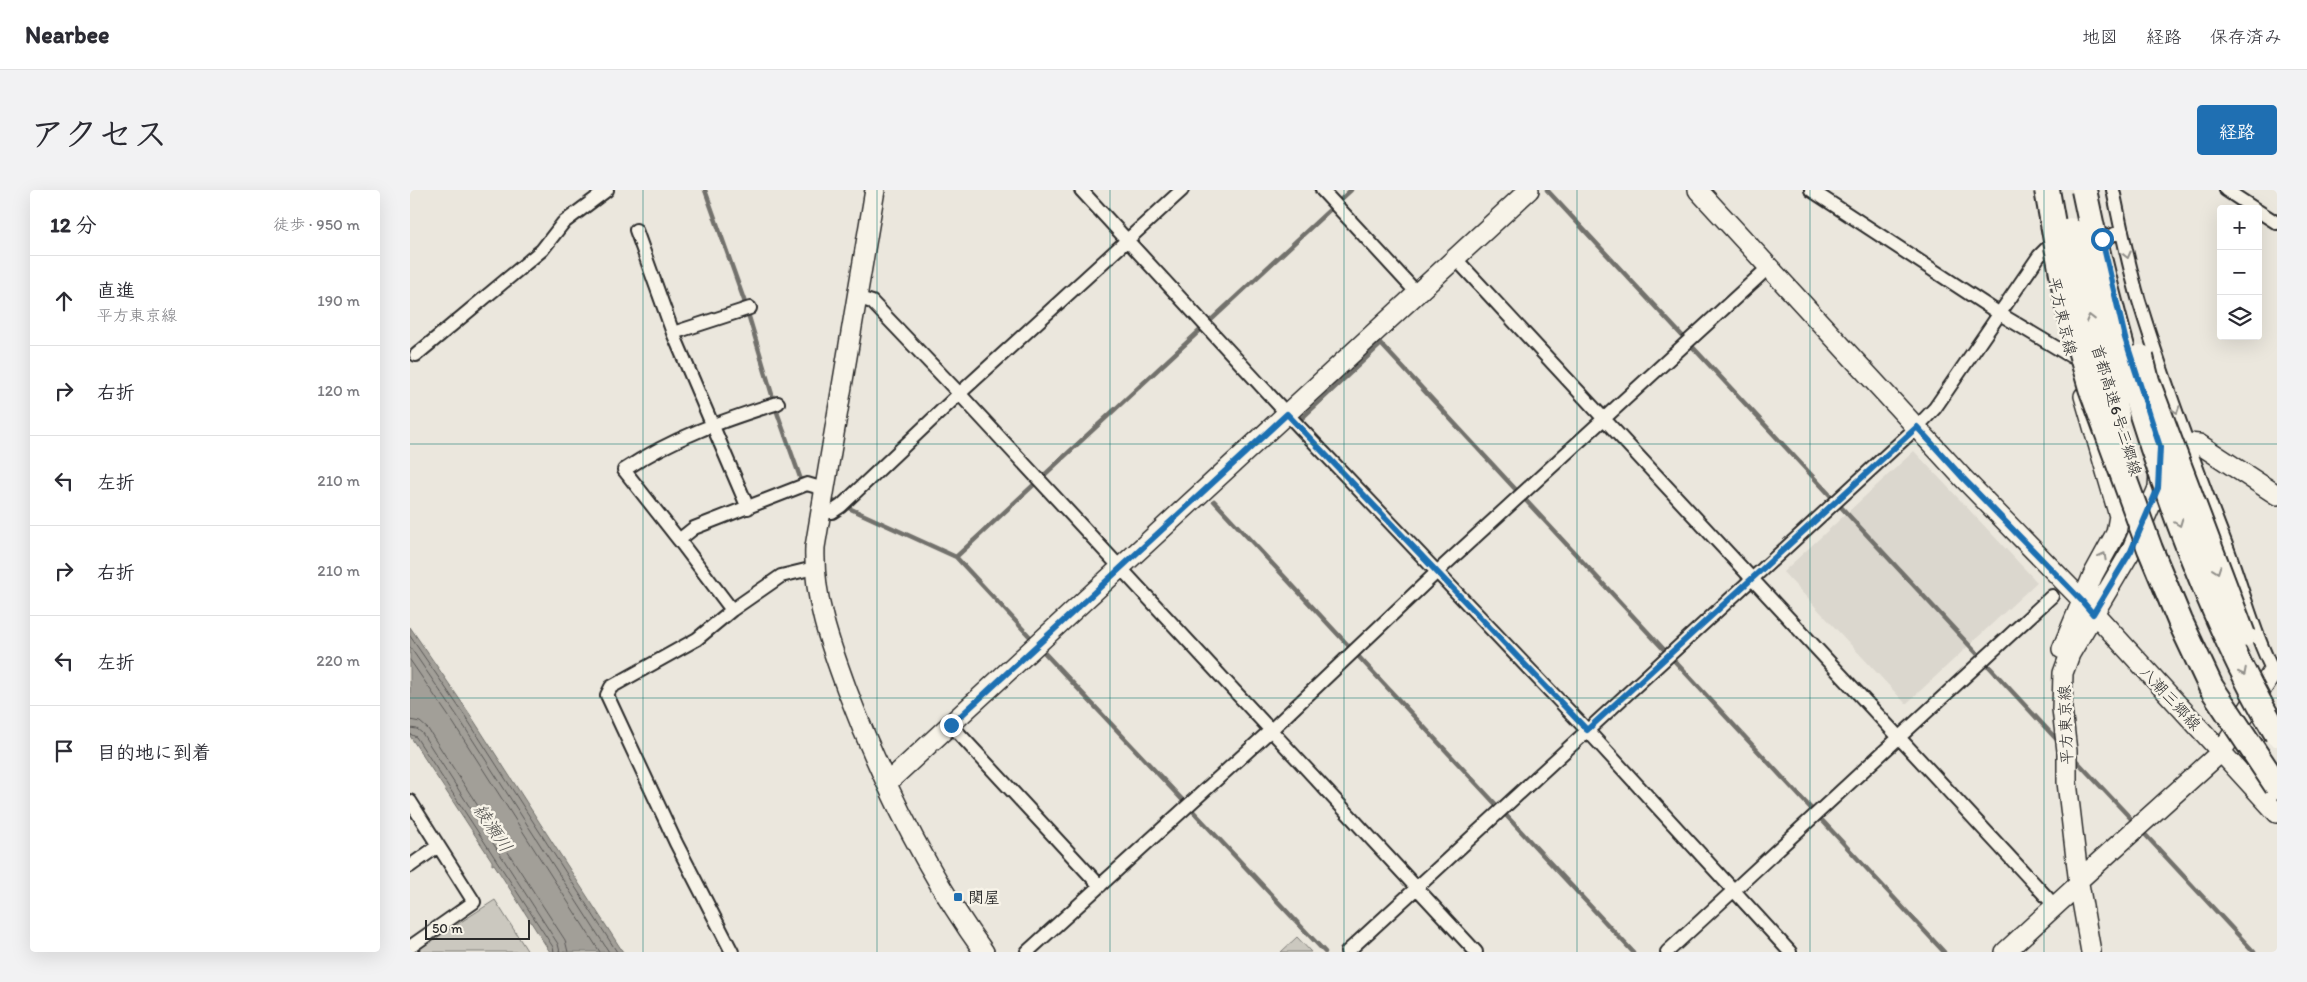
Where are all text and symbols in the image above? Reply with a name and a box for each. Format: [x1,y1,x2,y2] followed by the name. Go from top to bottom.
[25,20,109,49] text: Nearbee
[2082,26,2118,48] text: 地図
[2146,26,2182,48] text: 経路
[2210,26,2282,48] text: 保存済み
[2197,105,2277,155] button: 経路
[30,113,168,155] text: アクセス
[2217,205,2262,340] map controls
[2217,205,2262,250] button: +
[50,212,97,237] text: 12 分
[273,215,360,234] text: 徒歩 · 950 m
[2091,228,2114,251] route start
[2121,250,2132,259] one-way arrow
[2217,250,2262,295] button: −
[2044,275,2081,357] street label: 平方東京線
[97,279,135,302] text: 直進
[50,287,78,315] icon: ahead
[317,291,360,310] text: 190 m
[2217,295,2262,340] button: layers
[97,306,177,325] text: 平方東京線
[2085,313,2096,322] one-way arrow
[2087,342,2146,478] street label: 首都高速6号三郷線
[50,377,78,405] icon: right
[97,381,135,404] text: 右折
[317,381,360,400] text: 120 m
[2170,405,2180,413] one-way arrow
[50,467,78,495] icon: left
[97,471,135,494] text: 左折
[317,471,360,490] text: 210 m
[2173,518,2183,526] one-way arrow
[2097,553,2107,562] one-way arrow
[50,557,78,585] icon: right
[97,561,135,584] text: 右折
[317,561,360,580] text: 210 m
[2211,566,2221,574] one-way arrow
[50,647,78,675] icon: left
[97,651,135,674] text: 左折
[316,651,360,670] text: 220 m
[2136,663,2205,734] street label: 八潮三郷線
[2237,667,2247,676] one-way arrow
[2055,685,2076,765] street label: 平方東京線
[940,714,963,737] route end
[50,737,78,765] icon: arrive
[97,741,211,764] text: 目的地に到着
[469,799,517,857] water label: 綾瀬川
[968,888,1000,907] place label: 関屋
[952,891,964,903] marker: 関屋
[425,917,530,940] scale bar
[432,920,463,937] text: 50 m

